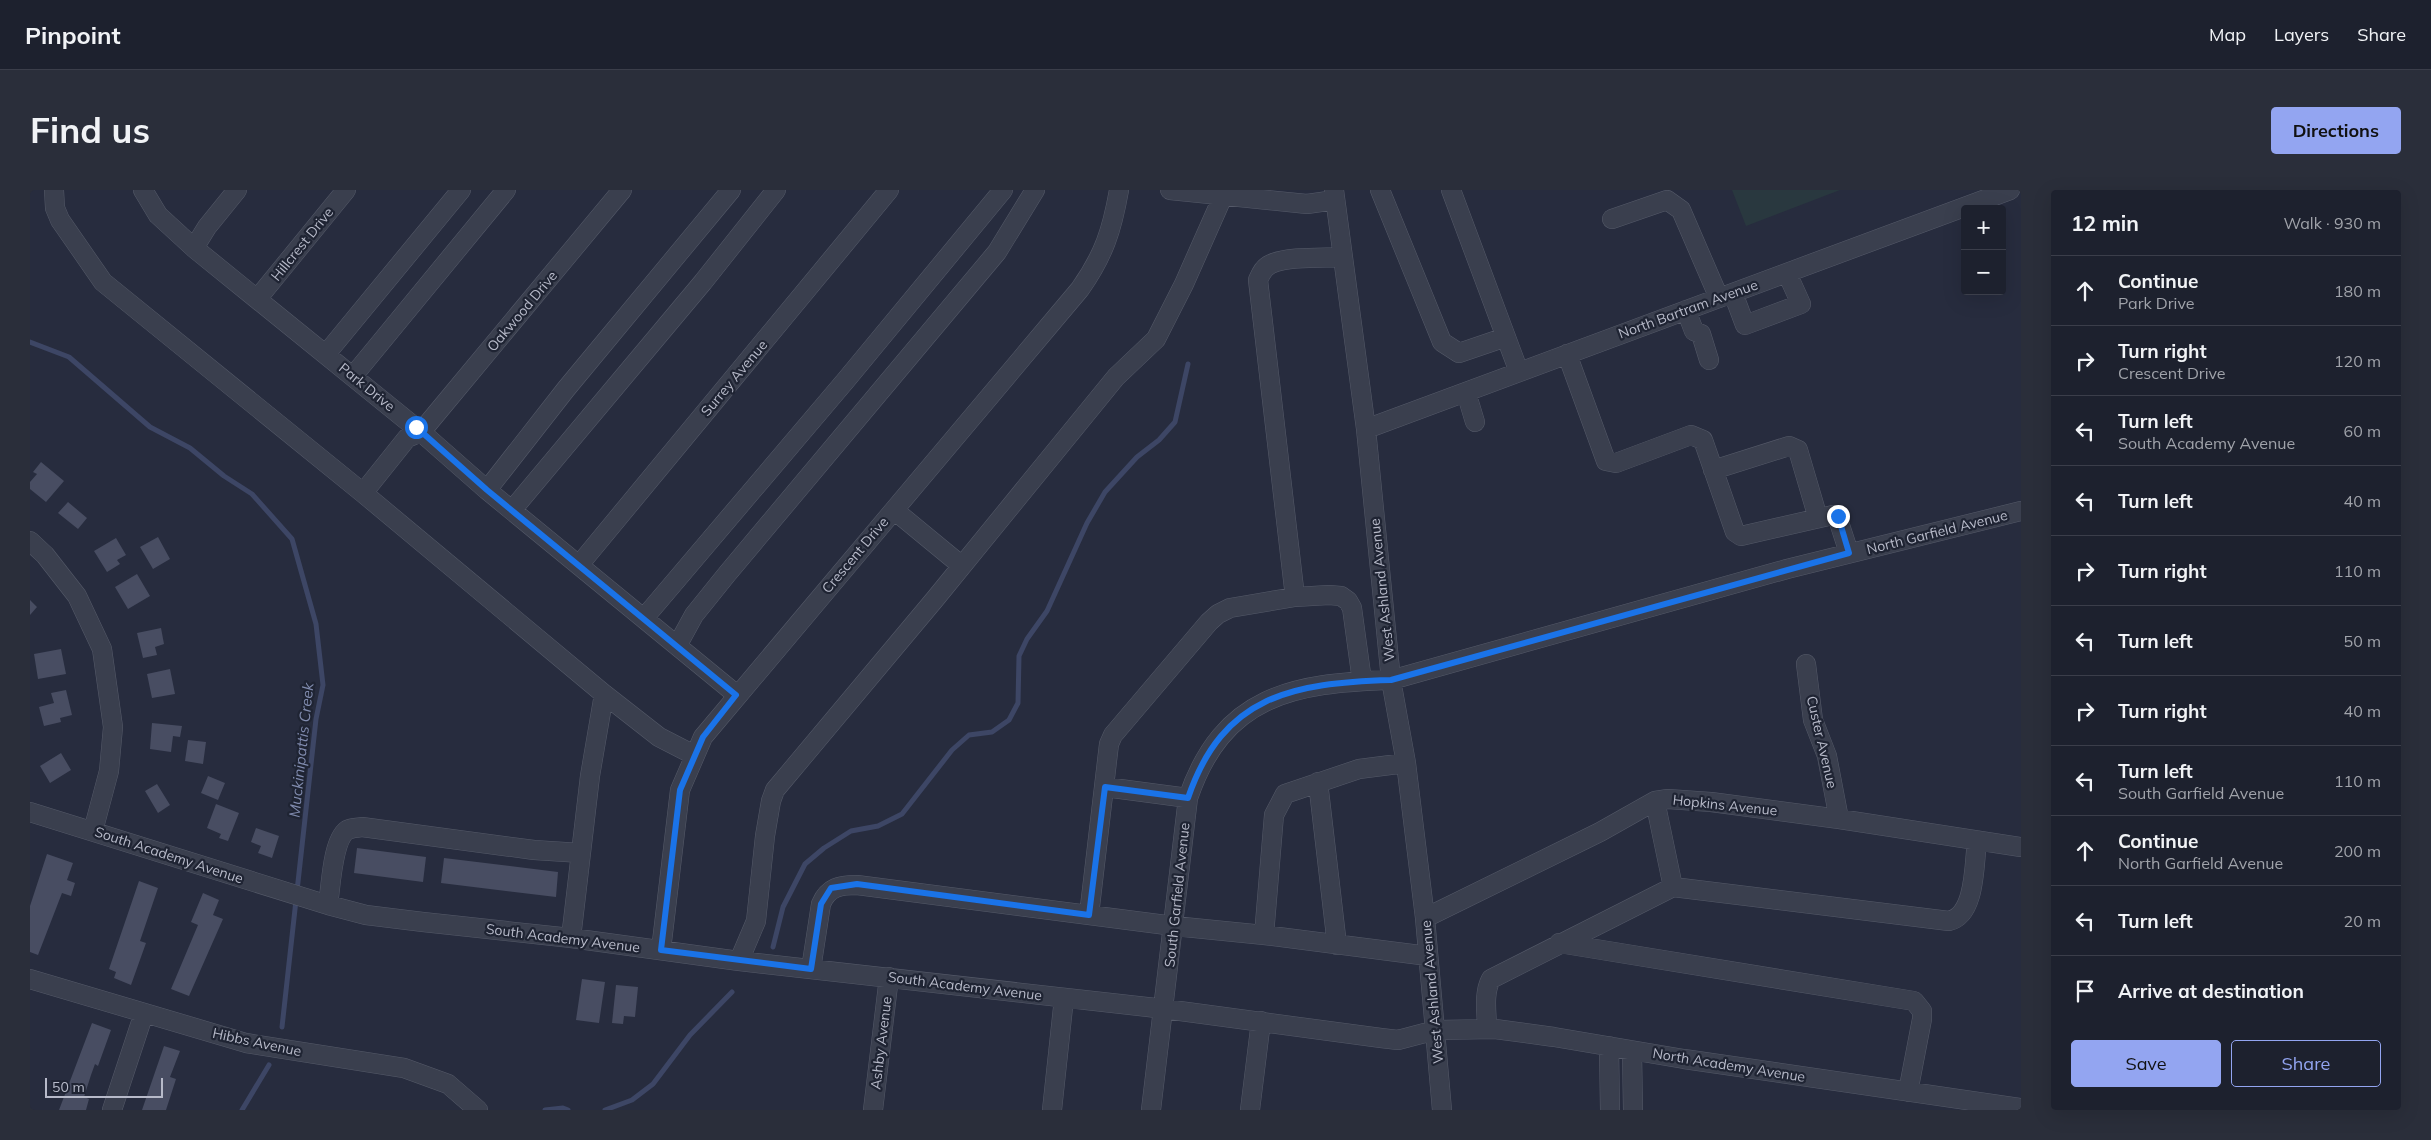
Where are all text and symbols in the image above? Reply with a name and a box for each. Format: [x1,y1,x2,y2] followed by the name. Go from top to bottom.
[25,20,121,50] text: Pinpoint
[2209,23,2246,46] text: Map
[2274,23,2329,46] text: Layers
[2357,23,2406,46] text: Share
[2271,107,2401,154] button: Directions
[30,108,150,152] text: Find us
[267,204,337,284] street label: Hillcrest Drive
[1961,205,2006,295] map controls
[1961,205,2006,250] button: +
[2071,210,2139,236] text: 12 min
[2283,213,2381,233] text: Walk · 930 m
[1961,250,2006,295] button: −
[483,267,561,355] street label: Oakwood Drive
[2118,269,2198,293] text: Continue
[1616,275,1760,343] street label: North Bartram Avenue
[2071,277,2099,305] icon: ahead
[2334,281,2381,301] text: 180 m
[2118,293,2195,313] text: Park Drive
[697,336,771,420] street label: Surrey Avenue
[2118,339,2207,363] text: Turn right
[2071,347,2099,375] icon: right
[2334,351,2381,371] text: 120 m
[335,359,399,415] street label: Park Drive
[2118,363,2226,383] text: Crescent Drive
[2118,409,2193,433] text: Turn left
[405,416,428,439] route start
[2071,417,2099,445] icon: left
[2344,421,2381,441] text: 60 m
[2118,433,2295,453] text: South Academy Avenue
[2071,487,2099,515] icon: left
[2118,489,2193,513] text: Turn left
[2344,491,2381,511] text: 40 m
[1827,505,1850,528] route end
[1865,506,2009,558] street label: North Garfield Avenue
[818,513,892,597] street label: Crescent Drive
[1366,518,1398,662] street label: West Ashland Avenue
[2071,557,2099,585] icon: right
[2118,559,2207,583] text: Turn right
[2334,561,2381,581] text: 110 m
[2071,627,2099,655] icon: left
[2118,629,2193,653] text: Turn left
[2344,631,2381,651] text: 50 m
[284,680,318,818] water label: Muckinipattis Creek
[1803,694,1841,790] street label: Custer Avenue
[2071,697,2099,725] icon: right
[2118,699,2207,723] text: Turn right
[2344,701,2381,721] text: 40 m
[2118,759,2193,783] text: Turn left
[2071,767,2099,795] icon: left
[2334,771,2381,791] text: 110 m
[2118,783,2284,803] text: South Garfield Avenue
[1672,791,1778,819] street label: Hopkins Avenue
[92,822,246,888] street label: South Academy Avenue
[1160,822,1194,968] street label: South Garfield Avenue
[2118,829,2198,853] text: Continue
[2071,837,2099,865] icon: ahead
[2334,841,2381,861] text: 200 m
[2118,853,2283,873] text: North Garfield Avenue
[2071,907,2099,935] icon: left
[2118,909,2193,933] text: Turn left
[2344,911,2381,931] text: 20 m
[485,920,641,956] street label: South Academy Avenue
[1417,920,1447,1064] street label: West Ashland Avenue
[887,968,1043,1004] street label: South Academy Avenue
[2071,977,2099,1005] icon: arrive
[2118,979,2304,1003] text: Arrive at destination
[866,996,896,1090] street label: Ashby Avenue
[211,1024,303,1060] street label: Hibbs Avenue
[2071,1040,2221,1087] button: Save
[2231,1040,2381,1087] button: Share
[1651,1044,1807,1086] street label: North Academy Avenue
[45,1075,162,1098] scale bar
[52,1078,85,1096] text: 50 m

